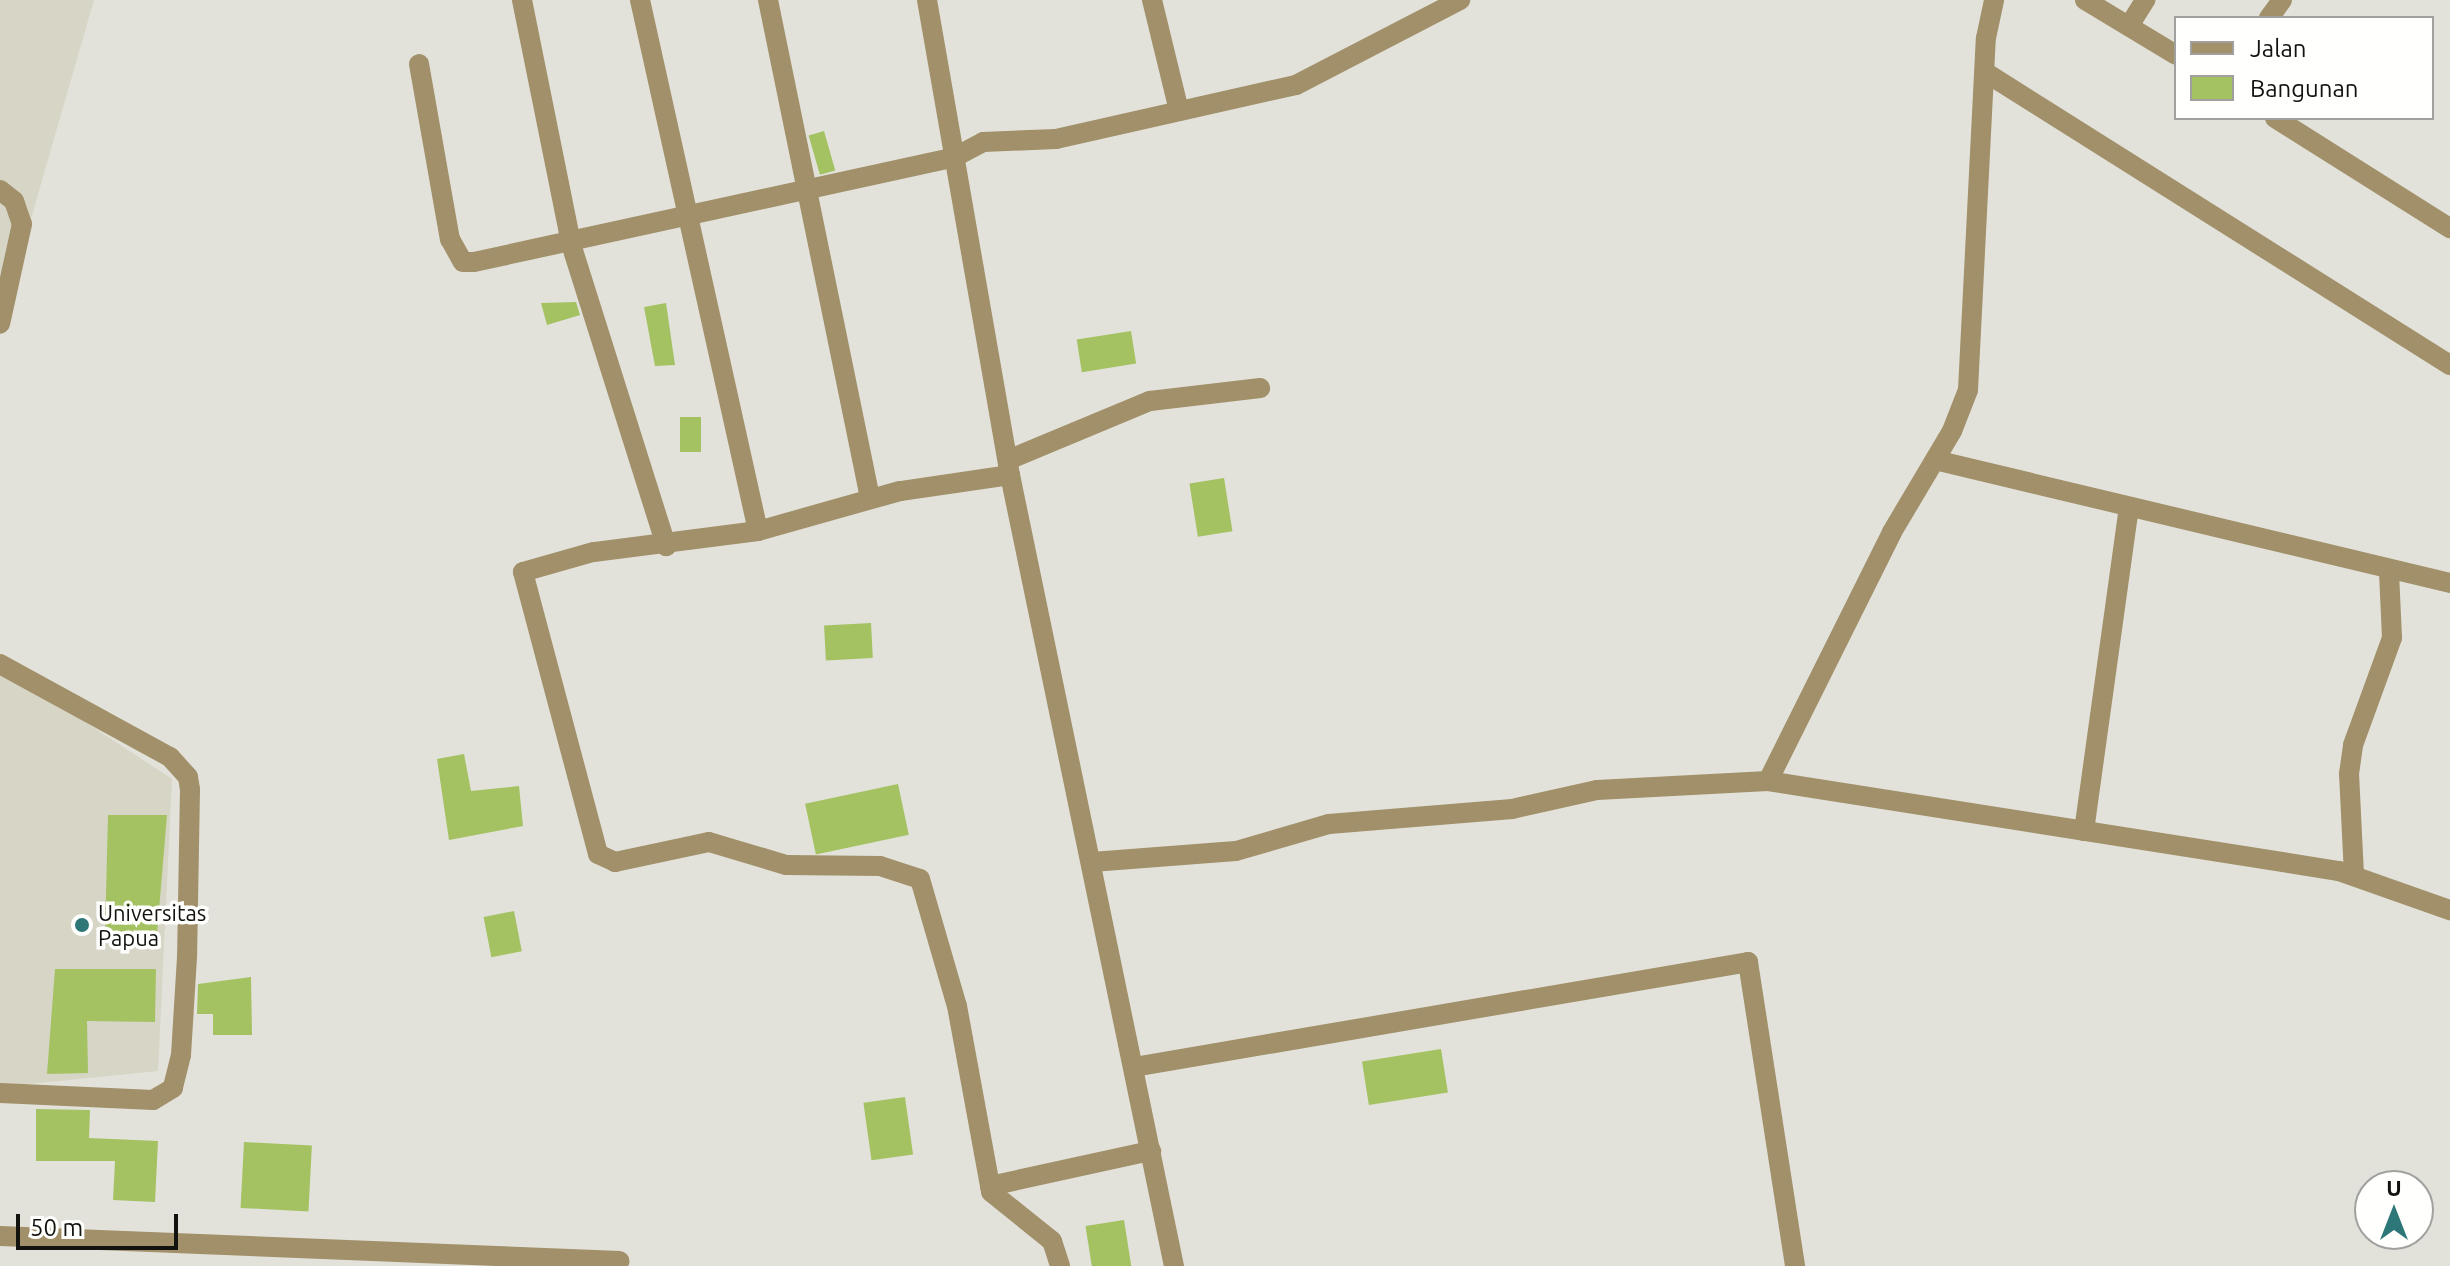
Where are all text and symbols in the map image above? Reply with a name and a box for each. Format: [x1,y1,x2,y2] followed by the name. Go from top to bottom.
[2174,16,2434,120] legend
[2250,35,2307,62] text: Jalan
[2250,75,2359,102] text: Bangunan
[98,899,206,950] place label: Universitas Papua
[73,916,91,934] marker: Universitas Papua
[2354,1170,2434,1250] north arrow
[2386,1175,2402,1200] text: U
[20,1198,182,1248] scale bar
[30,1214,83,1241] text: 50 m

